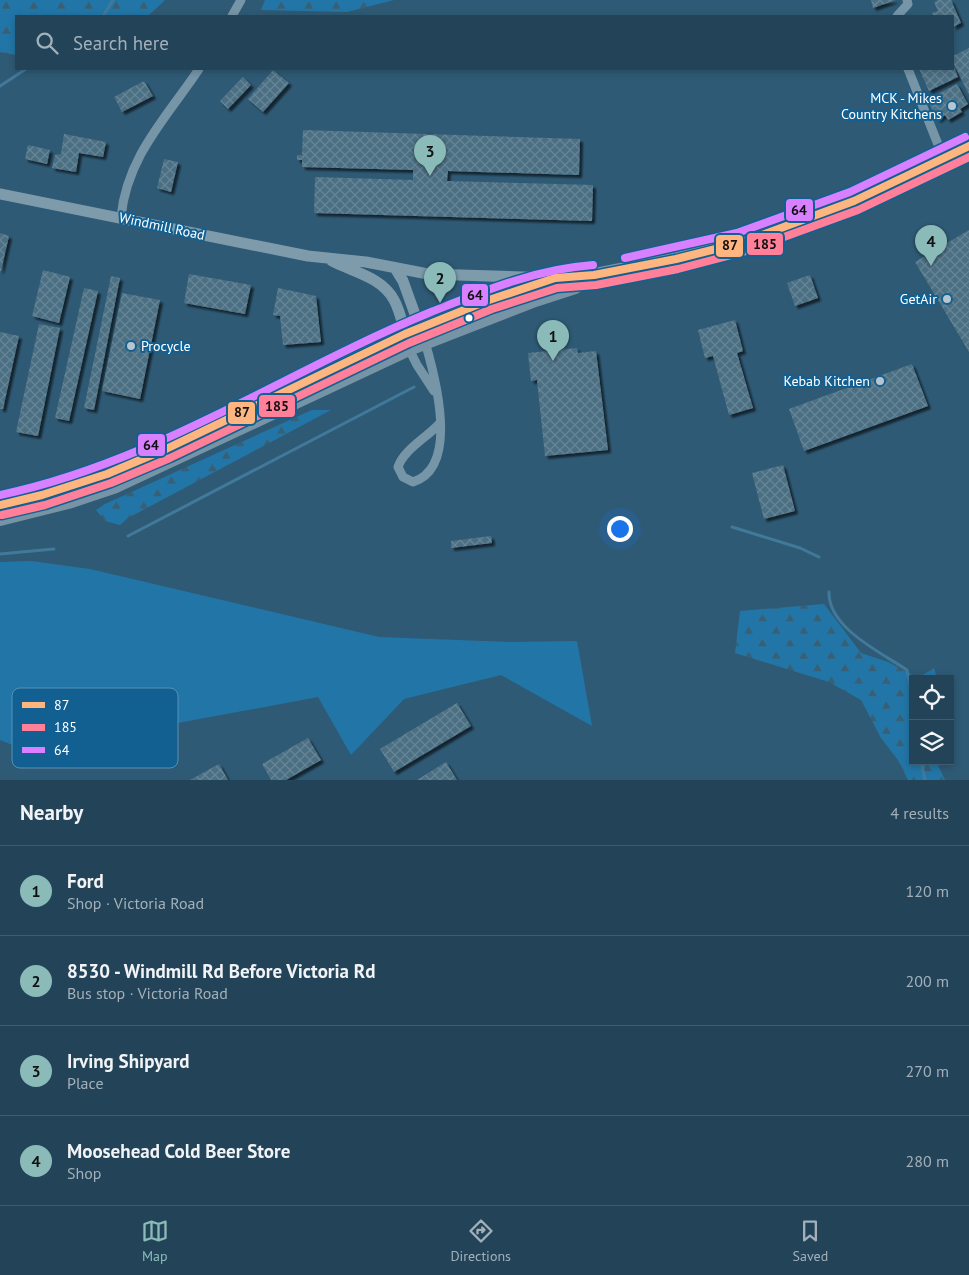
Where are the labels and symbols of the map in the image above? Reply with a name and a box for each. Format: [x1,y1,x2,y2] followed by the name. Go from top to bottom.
[841,89,942,123] place label: MCK - Mikes Country Kitchens
[946,100,958,112] marker: MCK - Mikes Country Kitchens
[414,135,446,176] pin: 3
[785,198,814,222] line badge: 64
[791,201,807,219] text: 64
[117,208,207,244] street label: Windmill Road
[915,225,947,266] pin: 4
[746,232,784,256] line badge: 185
[715,234,744,258] line badge: 87
[753,235,777,253] text: 185
[722,236,738,254] text: 87
[424,262,456,303] pin: 2
[461,283,489,307] line badge: 64
[467,286,483,304] text: 64
[900,290,937,308] place label: GetAir
[941,293,953,305] marker: GetAir
[464,313,474,323] unlabelled marker
[537,320,569,361] pin: 1
[141,337,191,355] place label: Procycle
[125,340,137,352] marker: Procycle
[784,372,870,390] place label: Kebab Kitchen
[874,375,886,387] marker: Kebab Kitchen
[258,394,296,418] line badge: 185
[265,397,289,415] text: 185
[227,401,256,425] line badge: 87
[234,403,250,421] text: 87
[137,433,166,457] line badge: 64
[143,436,159,454] text: 64
[607,516,633,542] your location
[12,688,178,768] legend
[54,696,69,714] text: 87
[54,718,77,736] text: 185
[54,741,70,759] text: 64

